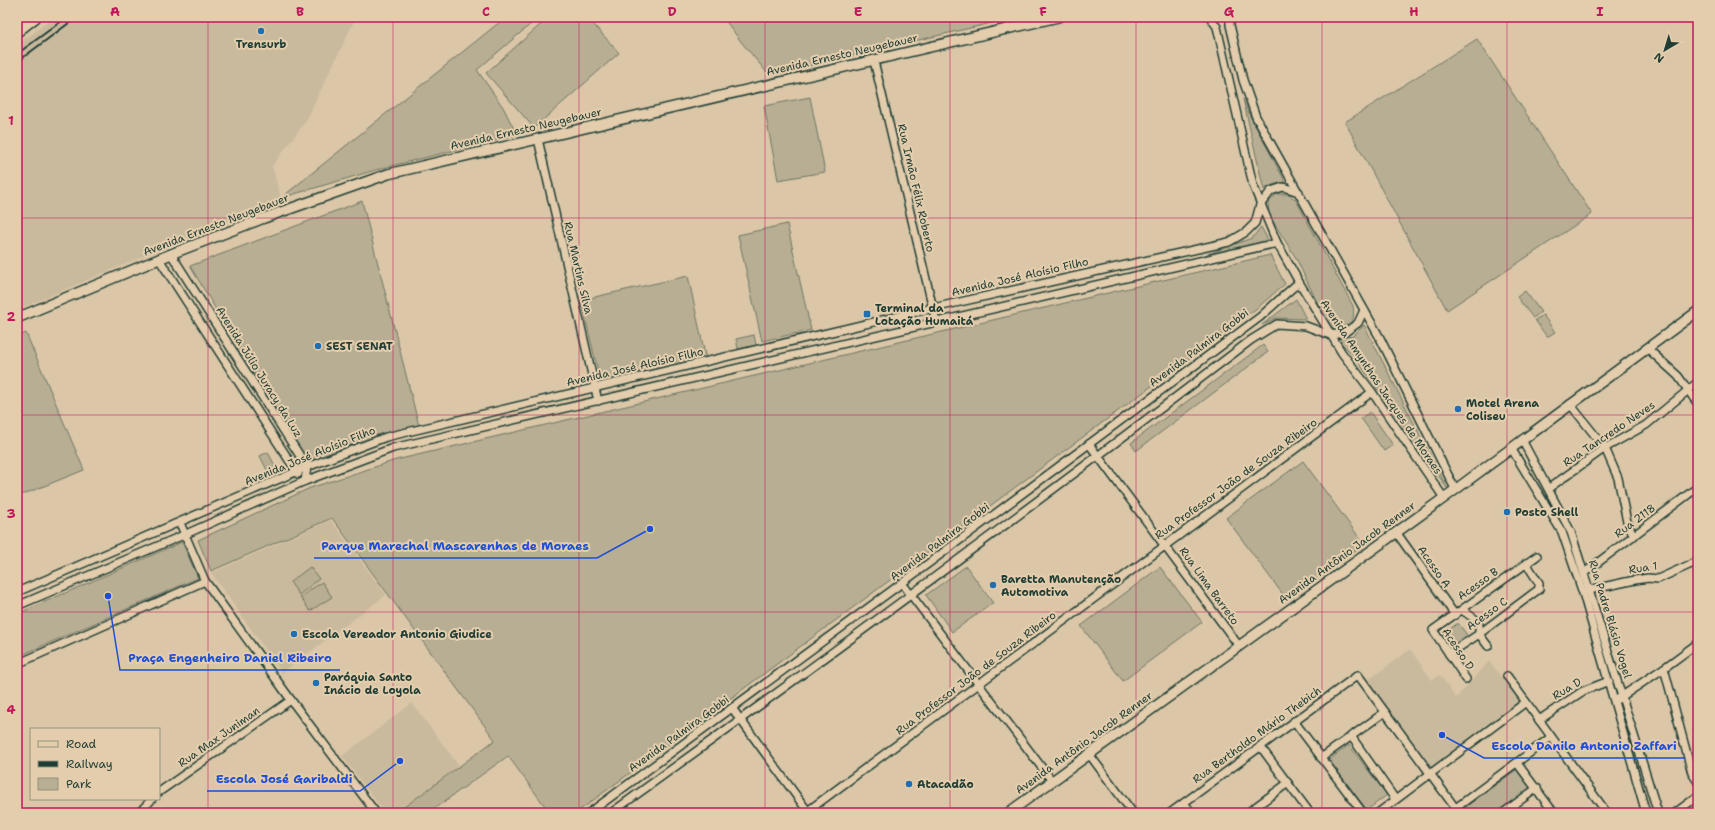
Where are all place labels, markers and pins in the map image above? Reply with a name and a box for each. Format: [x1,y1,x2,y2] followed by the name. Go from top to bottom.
[256,26,266,36] marker: Trensurb
[236,37,286,52] place label: Trensurb
[875,301,974,329] place label: Terminal da Lotação Humaitá
[862,309,872,319] marker: Terminal da Lotação Humaitá
[326,339,393,354] place label: SEST SENAT
[313,341,323,351] marker: SEST SENAT
[1466,396,1539,424] place label: Motel Arena Coliseu
[1453,404,1463,414] marker: Motel Arena Coliseu
[1515,505,1578,520] place label: Posto Shell
[1502,507,1512,517] marker: Posto Shell
[314,534,597,558] callout: Parque Marechal Mascarenhas de Moraes
[1001,572,1121,600] place label: Baretta Manutenção Automotiva
[988,580,998,590] marker: Baretta Manutenção Automotiva
[302,627,492,642] place label: Escola Vereador Antonio Giudice
[289,629,299,639] marker: Escola Vereador Antonio Giudice
[120,646,340,670] callout: Praça Engenheiro Daniel Ribeiro
[324,670,421,698] place label: Paróquia Santo Inácio de Loyola
[311,678,321,688] marker: Paróquia Santo Inácio de Loyola
[1484,734,1685,758] callout: Escola Danilo Antonio Zaffari
[207,767,360,791] callout: Escola José Garibaldi
[917,777,974,792] place label: Atacadão
[904,779,914,789] marker: Atacadão

